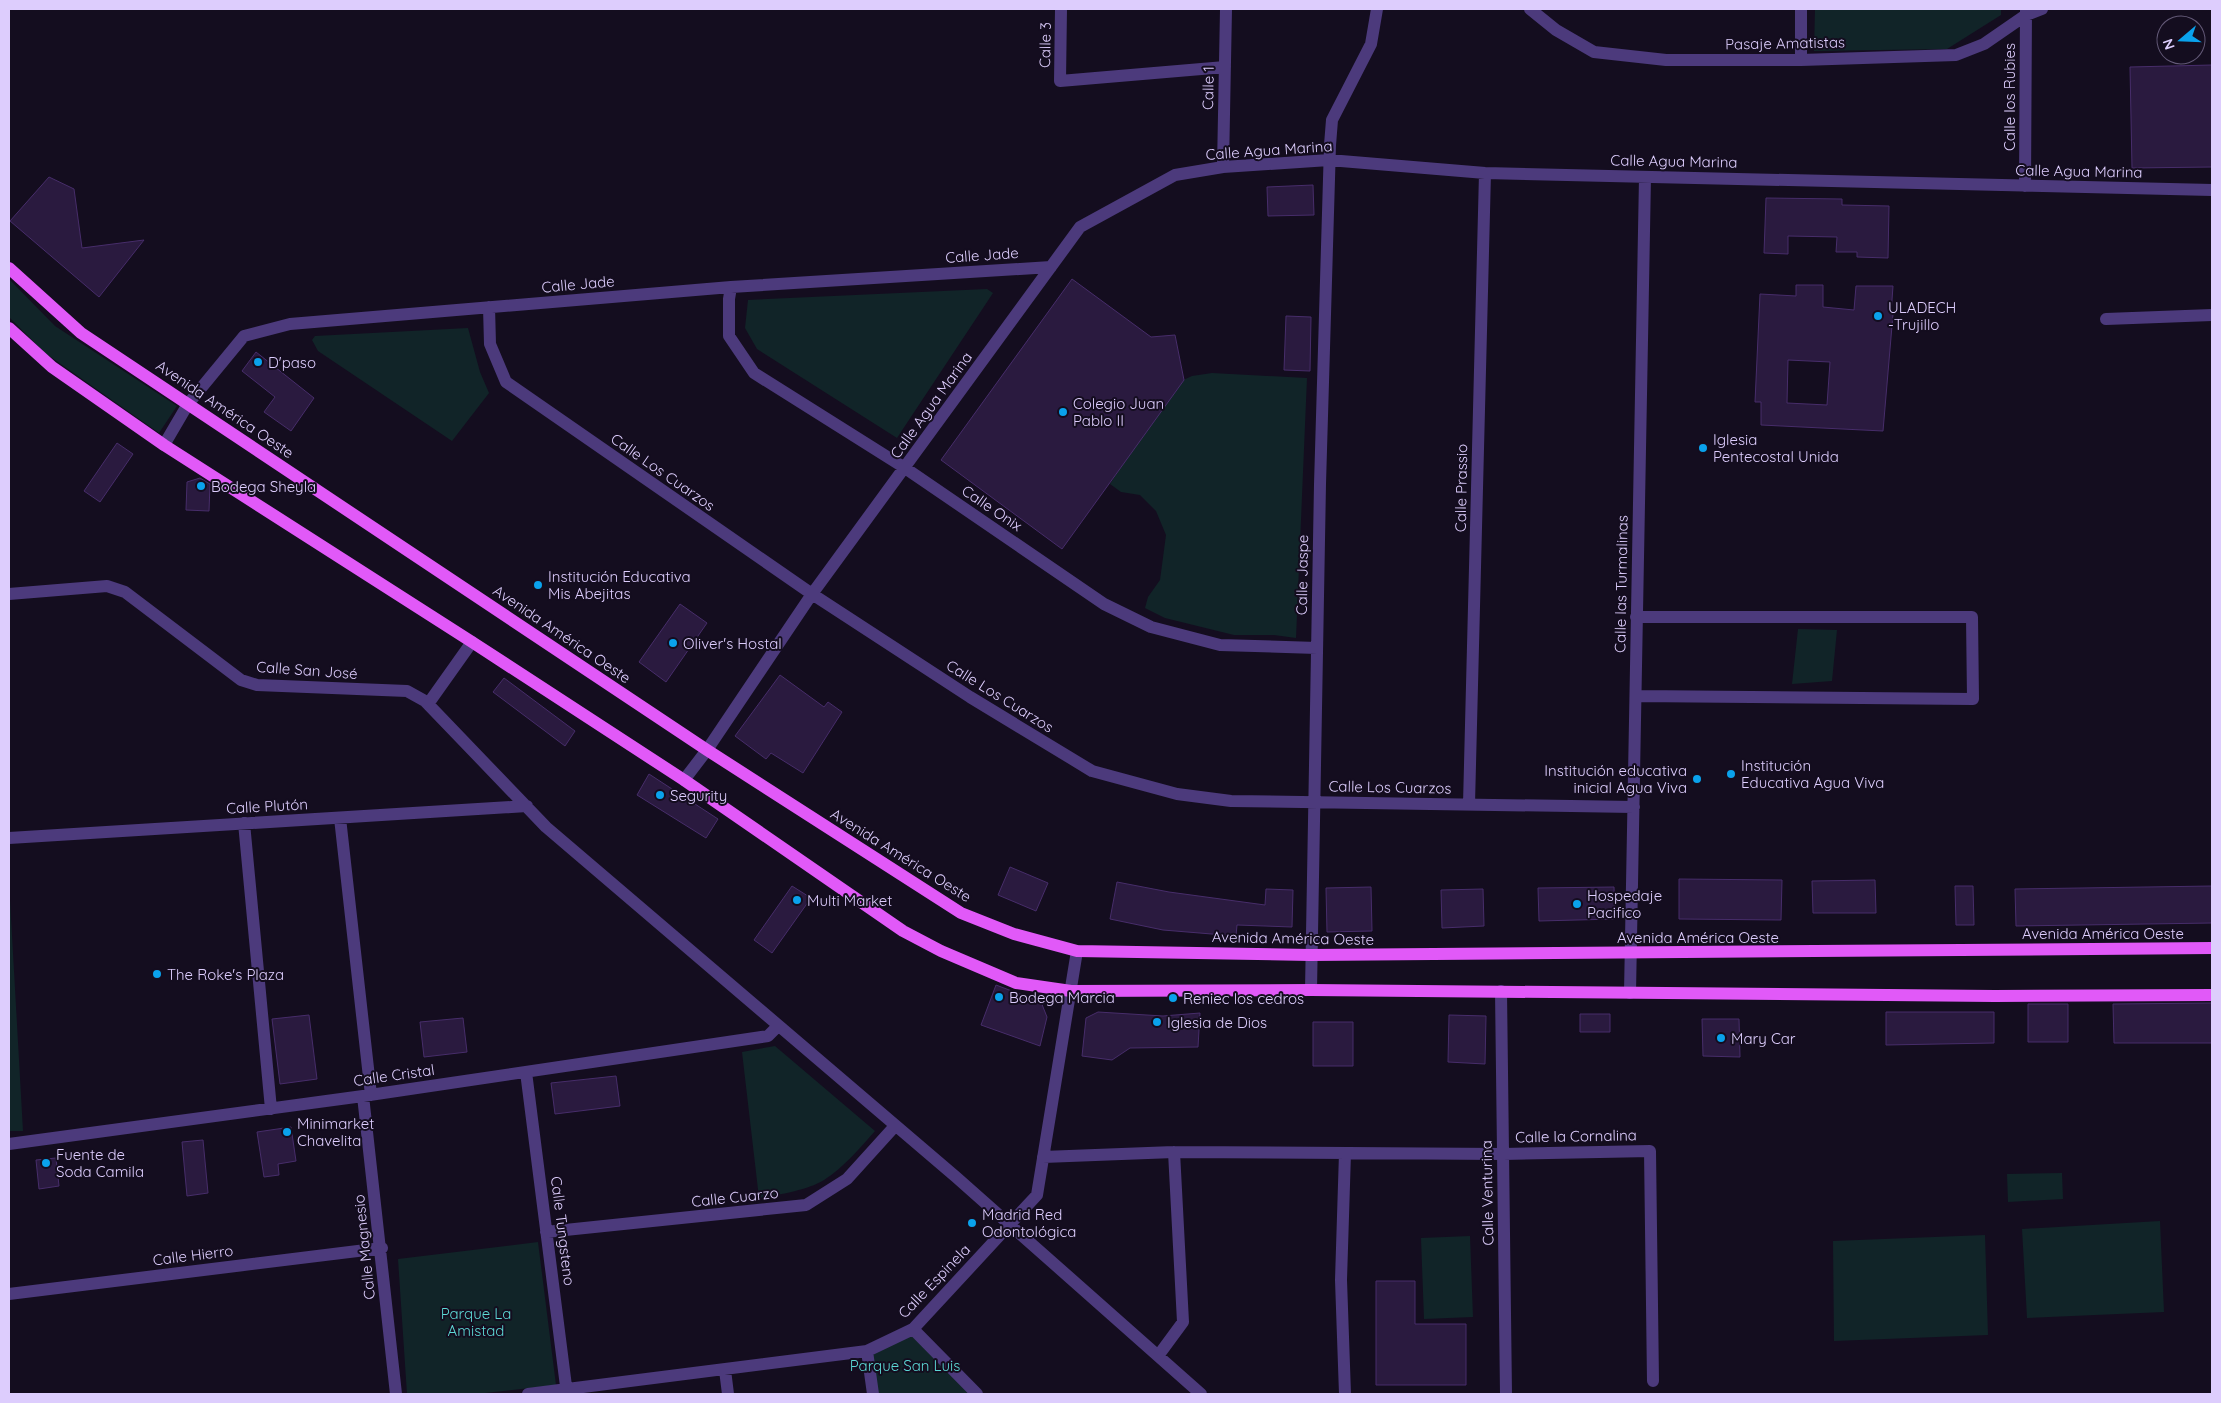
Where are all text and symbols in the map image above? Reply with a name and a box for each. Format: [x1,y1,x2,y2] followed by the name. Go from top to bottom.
[2156,15,2206,65] north arrow
[1035,22,1055,68] street label: Calle 3
[1725,32,1845,54] street label: Pasaje Amatistas
[2159,36,2179,52] text: N
[2000,43,2019,151] street label: Calle los Rubies
[1198,66,1218,110] street label: Calle 1
[1205,136,1333,164] street label: Calle Agua Marina
[1610,150,1738,172] street label: Calle Agua Marina
[2015,160,2143,182] street label: Calle Agua Marina
[945,243,1019,267] street label: Calle Jade
[541,271,615,297] street label: Calle Jade
[1888,298,1956,334] place label: ULADECH -Trujillo
[1872,310,1884,322] marker: ULADECH -Trujillo
[886,348,976,462] street label: Calle Agua Marina
[268,353,316,372] place label: D'paso
[152,356,298,462] street label: Avenida América Oeste
[252,356,264,368] marker: D'paso
[1073,394,1164,430] place label: Colegio Juan Pablo II
[1057,406,1069,418] marker: Colegio Juan Pablo II
[607,429,719,515] street label: Calle Los Cuarzos
[1713,430,1839,466] place label: Iglesia Pentecostal Unida
[1697,442,1709,454] marker: Iglesia Pentecostal Unida
[1451,444,1471,532] street label: Calle Prassio
[211,477,316,496] place label: Bodega Sheyla
[195,480,207,492] marker: Bodega Sheyla
[958,481,1026,535] street label: Calle Onix
[1610,515,1632,653] street label: Calle las Turmalinas
[1292,535,1312,615] street label: Calle Jaspe
[548,567,691,603] place label: Institución Educativa Mis Abejitas
[532,579,544,591] marker: Institución Educativa Mis Abejitas
[489,581,635,687] street label: Avenida América Oeste
[683,634,782,653] place label: Oliver's Hostal
[667,637,679,649] marker: Oliver's Hostal
[943,655,1057,737] street label: Calle Los Cuarzos
[256,657,358,683] street label: Calle San José
[1741,756,1884,792] place label: Institución Educativa Agua Viva
[1544,761,1687,797] place label: Institución educativa inicial Agua Viva
[1725,768,1737,780] marker: Institución Educativa Agua Viva
[1691,773,1703,785] marker: Institución educativa inicial Agua Viva
[1328,776,1452,798] street label: Calle Los Cuarzos
[670,786,727,805] place label: Segurity
[654,789,666,801] marker: Segurity
[226,794,308,818] street label: Calle Plutón
[827,804,975,906] street label: Avenida América Oeste
[1587,886,1662,922] place label: Hospedaje Pacifico
[807,891,892,910] place label: Multi Market
[791,894,803,906] marker: Multi Market
[1571,898,1583,910] marker: Hospedaje Pacifico
[2022,924,2184,943] street label: Avenida América Oeste
[1212,927,1374,949] street label: Avenida América Oeste
[1617,928,1779,947] street label: Avenida América Oeste
[167,965,284,984] place label: The Roke's Plaza
[151,968,163,980] marker: The Roke's Plaza
[1009,988,1115,1007] place label: Bodega Marcia
[1183,989,1304,1008] place label: Reniec los cedros
[993,991,1005,1003] marker: Bodega Marcia
[1167,992,1179,1004] marker: Reniec los cedros
[1167,1013,1267,1032] place label: Iglesia de Dios
[1151,1016,1163,1028] marker: Iglesia de Dios
[1731,1029,1796,1048] place label: Mary Car
[1715,1032,1727,1044] marker: Mary Car
[352,1060,436,1090] street label: Calle Cristal
[297,1114,374,1150] place label: Minimarket Chavelita
[1515,1125,1637,1147] street label: Calle la Cornalina
[281,1126,293,1138] marker: Minimarket Chavelita
[1477,1140,1497,1246] street label: Calle Venturina
[56,1145,144,1181] place label: Fuente de Soda Camila
[40,1157,52,1169] marker: Fuente de Soda Camila
[547,1175,579,1287] street label: Calle Tungsteno
[690,1183,780,1211] street label: Calle Cuarzo
[349,1194,379,1300] street label: Calle Magnesio
[982,1205,1076,1241] place label: Madrid Red Odontológica
[966,1217,978,1229] marker: Madrid Red Odontológica
[894,1240,974,1322] street label: Calle Espinela
[152,1241,234,1269] street label: Calle Hierro
[441,1304,511,1340] park label: Parque La Amistad
[850,1356,960,1375] park label: Parque San Luis

